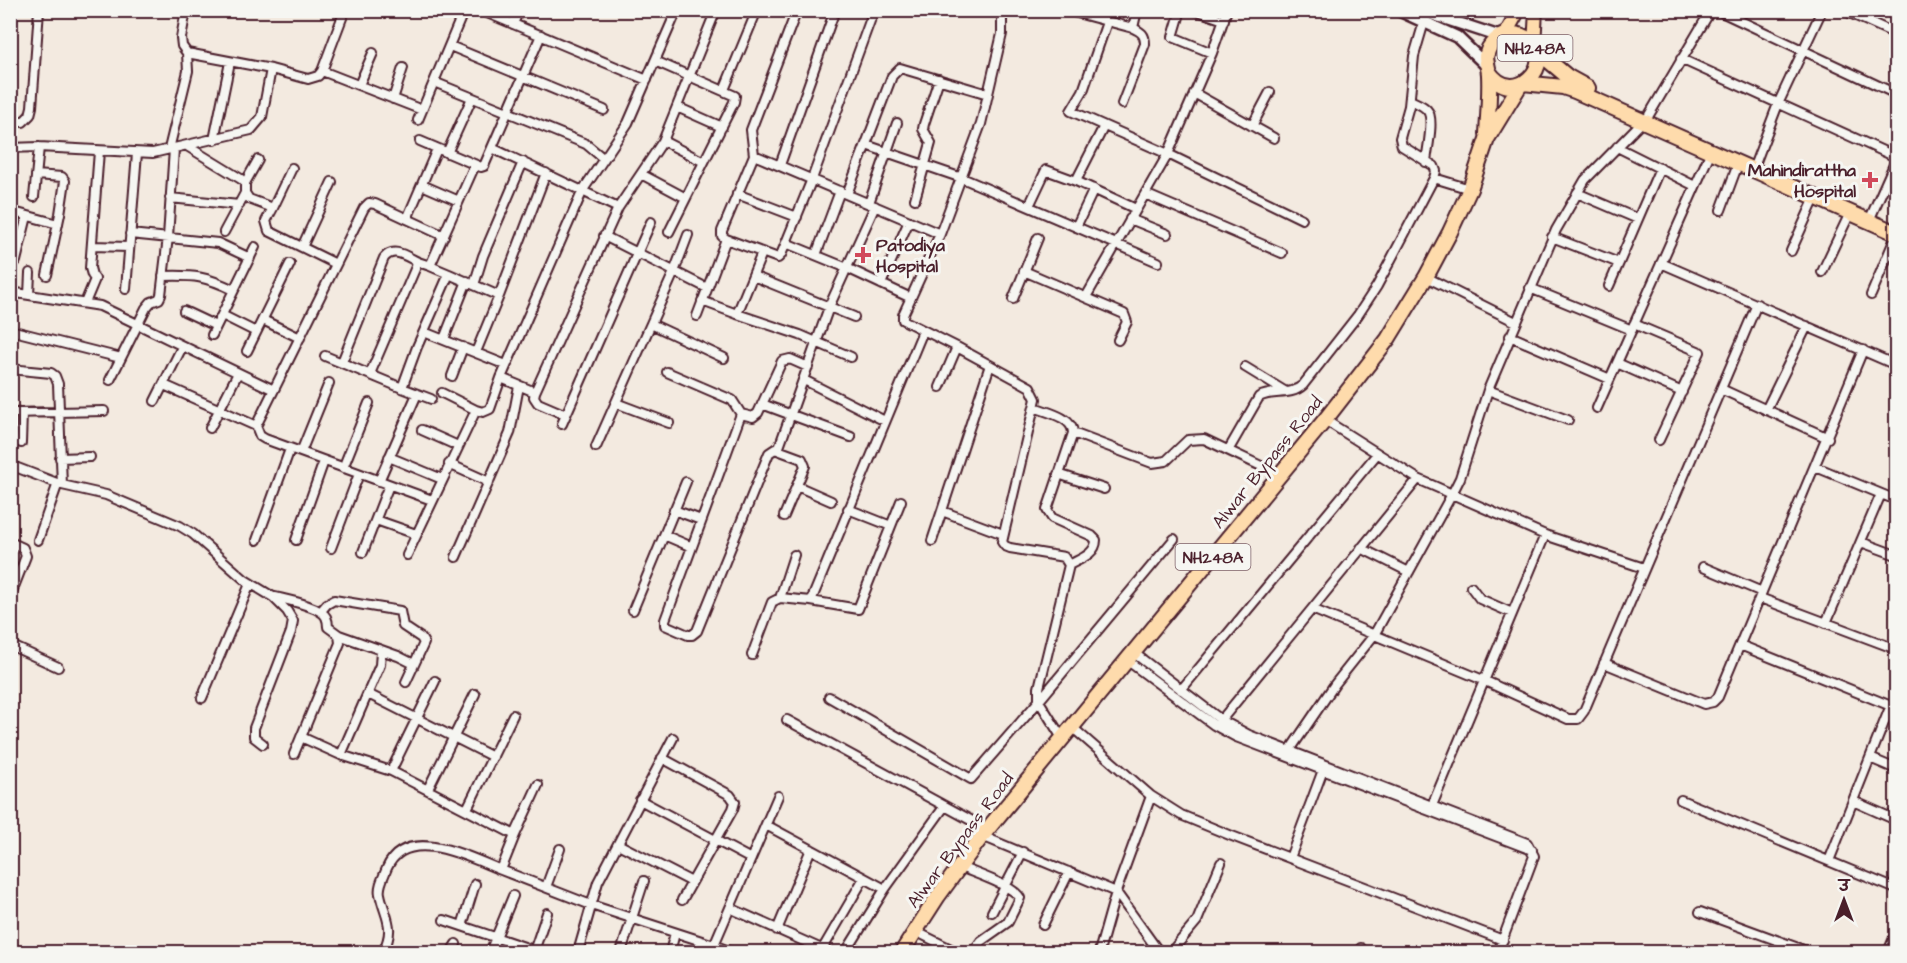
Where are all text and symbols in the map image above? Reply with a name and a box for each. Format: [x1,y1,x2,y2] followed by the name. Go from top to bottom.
[1498,35,1573,61] road number: NH248A
[1748,158,1857,204] place label: Mahindirattha Hospital
[1861,171,1879,189] marker: Mahindirattha Hospital
[876,233,946,279] place label: Patodiya Hospital
[854,246,872,264] marker: Patodiya Hospital
[1206,391,1329,534] street label: Alwar Bypass Road
[1176,544,1250,570] road number: NH248A
[901,767,1020,914] street label: Alwar Bypass Road
[1814,870,1874,930] north arrow
[1837,875,1851,897] text: उ

